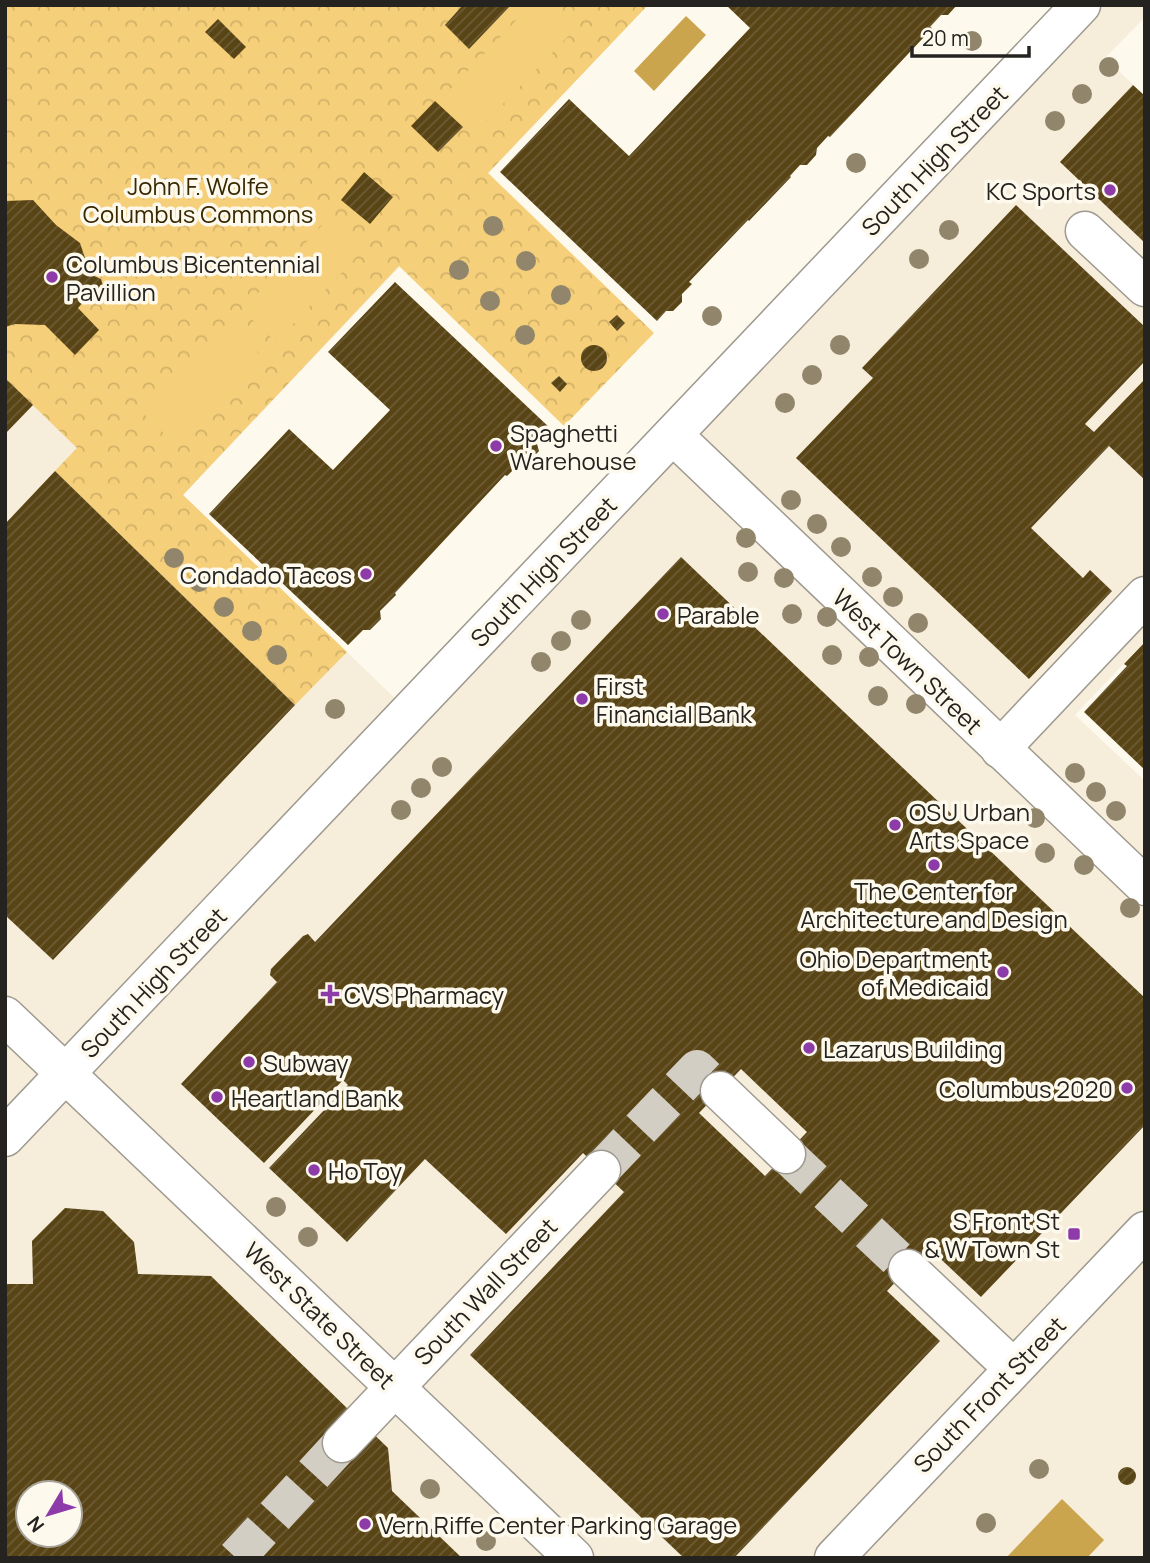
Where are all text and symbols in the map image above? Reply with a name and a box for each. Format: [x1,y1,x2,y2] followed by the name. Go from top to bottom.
[912,14,1029,58] scale bar
[922,24,969,52] text: 20 m
[853,77,1015,243] street label: South High Street
[83,169,313,230] park label: John F. Wolfe Columbus Commons
[986,174,1096,207] place label: KC Sports
[1102,182,1118,198] marker: KC Sports
[66,247,320,308] place label: Columbus Bicentennial Pavillion
[44,269,60,285] marker: Columbus Bicentennial Pavillion
[510,416,636,477] place label: Spaghetti Warehouse
[488,438,504,454] marker: Spaghetti Warehouse
[462,488,624,654] street label: South High Street
[180,558,352,591] place label: Condado Tacos
[358,566,374,582] marker: Condado Tacos
[826,581,990,741] street label: West Town Street
[677,598,760,631] place label: Parable
[655,606,671,622] marker: Parable
[596,669,753,730] place label: First Financial Bank
[574,691,590,707] marker: First Financial Bank
[909,795,1030,856] place label: OSU Urban Arts Space
[887,817,903,833] marker: OSU Urban Arts Space
[926,857,942,873] marker: The Center for Architecture and Design
[800,874,1068,935] place label: The Center for Architecture and Design
[72,899,234,1065] street label: South High Street
[799,942,989,1003] place label: Ohio Department of Medicaid
[995,964,1011,980] marker: Ohio Department of Medicaid
[344,978,505,1011] place label: CVS Pharmacy
[322,986,338,1002] marker: CVS Pharmacy
[823,1032,1003,1065] place label: Lazarus Building
[801,1040,817,1056] marker: Lazarus Building
[263,1046,349,1079] place label: Subway
[241,1054,257,1070] marker: Subway
[939,1072,1113,1105] place label: Columbus 2020
[1119,1080,1135,1096] marker: Columbus 2020
[231,1081,400,1114] place label: Heartland Bank
[209,1089,225,1105] marker: Heartland Bank
[328,1154,403,1187] place label: Ho Toy
[306,1162,322,1178] marker: Ho Toy
[924,1204,1060,1265] place label: S Front St & W Town St
[406,1210,564,1372] street label: South Wall Street
[1066,1226,1082,1242] marker: S Front St & W Town St
[237,1234,403,1396] street label: West State Street
[906,1309,1072,1479] street label: South Front Street
[14,1479,84,1549] north arrow
[379,1508,737,1541] place label: Vern Riffe Center Parking Garage
[21,1511,50,1538] text: N
[357,1516,373,1532] marker: Vern Riffe Center Parking Garage

